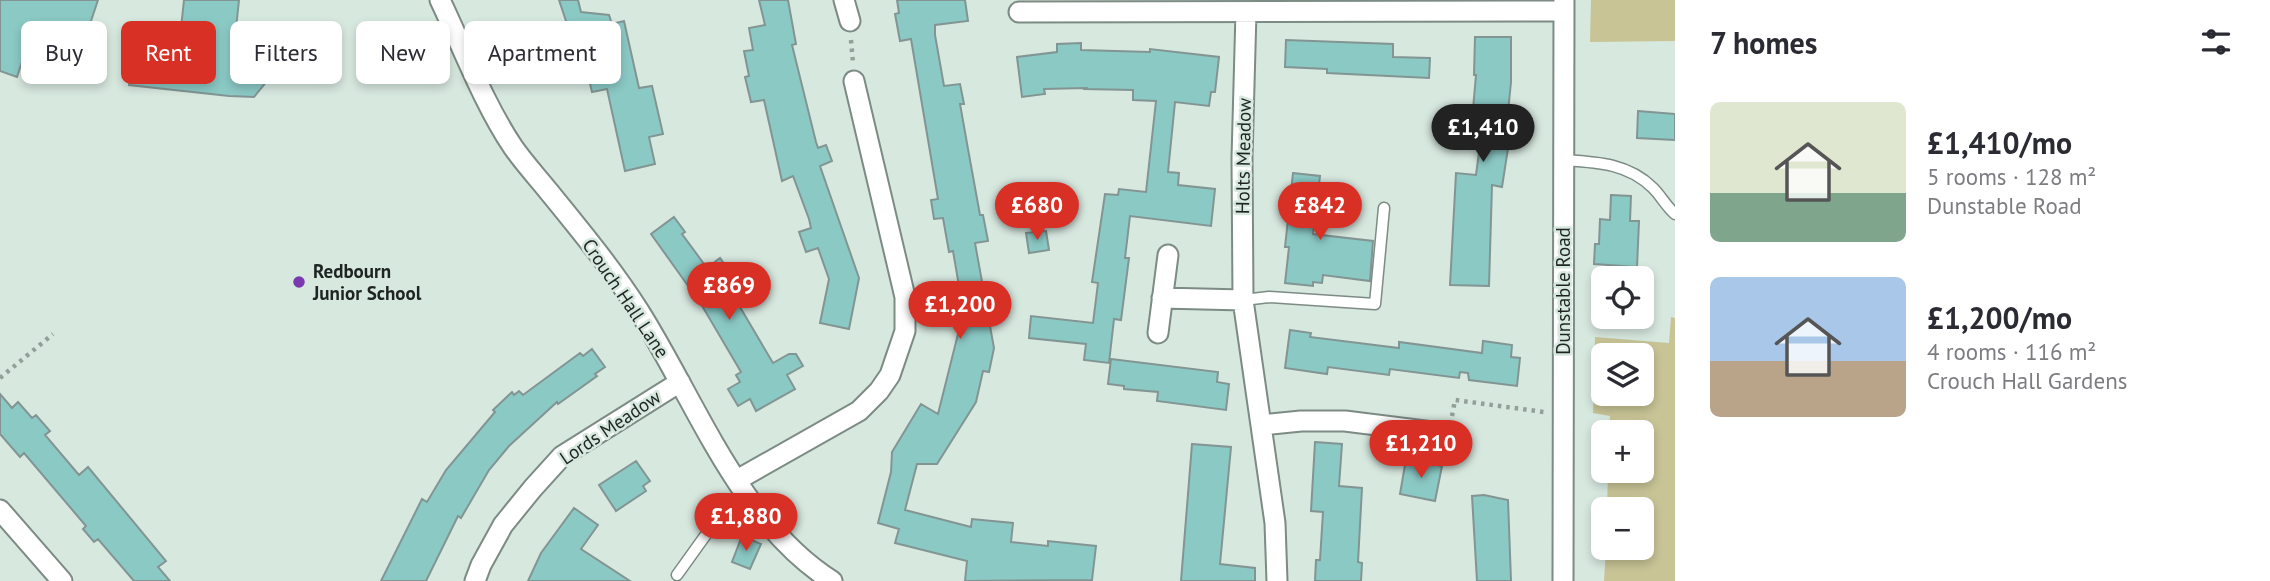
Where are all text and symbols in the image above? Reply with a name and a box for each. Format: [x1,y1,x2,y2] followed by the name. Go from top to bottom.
[21,21,107,84] chip: Buy
[121,21,216,84] chip: Rent
[230,21,342,84] chip: Filters
[356,21,450,84] chip: New
[464,21,621,84] chip: Apartment
[1710,23,1818,62] text: 7 homes
[2197,23,2235,61] icon: filters
[1230,98,1256,214] street label: Holts Meadow
[1426,104,1540,164] pin: £1,410
[1447,112,1519,141] text: £1,410
[1927,123,2072,162] text: £1,410/mo
[1766,130,1850,214] icon: home
[1927,162,2096,191] text: 5 rooms · 128 m²
[996,182,1078,242] pin: £680
[1279,182,1361,242] pin: £842
[1011,190,1063,219] text: £680
[1294,190,1346,219] text: £842
[1927,191,2082,220] text: Dunstable Road
[1551,227,1575,355] street label: Dunstable Road
[577,234,675,362] street label: Crouch Hall Lane
[312,259,422,305] place label: Redbourn Junior School
[688,262,770,322] pin: £869
[1591,266,1654,560] map controls
[1591,266,1654,329] button: locate
[703,270,755,299] text: £869
[291,274,307,290] marker: Redbourn Junior School
[903,282,1017,341] pin: £1,200
[924,289,996,318] text: £1,200
[1927,298,2072,337] text: £1,200/mo
[1766,305,1850,389] icon: home
[1927,337,2096,366] text: 4 rooms · 116 m²
[1591,343,1654,406] button: layers
[1927,366,2127,395] text: Crouch Hall Gardens
[555,384,665,470] street label: Lords Meadow
[1364,420,1478,480] pin: £1,210
[1591,420,1654,483] button: +
[1385,428,1457,457] text: £1,210
[689,494,803,553] pin: £1,880
[1591,497,1654,560] button: −
[710,501,782,530] text: £1,880

